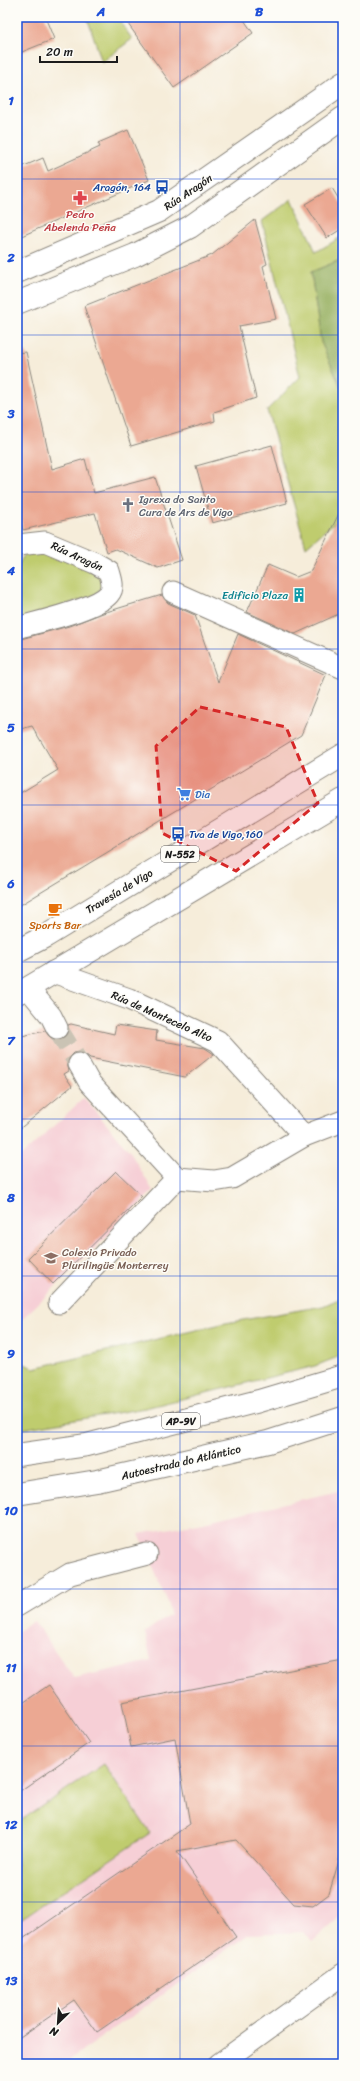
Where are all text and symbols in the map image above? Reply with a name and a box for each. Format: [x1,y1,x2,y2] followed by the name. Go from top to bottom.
[96,0,105,23] text: A
[255,0,264,23] text: B
[40,38,117,64] scale bar
[46,41,73,63] text: 20 m
[8,89,14,112] text: 1
[160,169,217,216] street label: Rúa Aragón
[92,178,151,197] place label: Aragón, 164
[154,179,170,195] bus stop icon: Aragón, 164
[72,190,88,206] pharmacy icon: Pedro Abelenda Peña
[43,205,116,237] place label: Pedro Abelenda Peña
[6,246,15,269] text: 2
[6,402,15,425] text: 3
[138,490,233,522] place label: Igrexa do Santo Cura de Ars de Vigo
[120,497,136,513] church icon: Igrexa do Santo Cura de Ars de Vigo
[48,536,106,577] street label: Rúa Aragón
[6,559,16,582] text: 4
[222,586,288,605] place label: Edificio Plaza
[291,587,307,603] building icon: Edificio Plaza
[7,716,15,739] text: 5
[195,785,211,804] place label: Dia
[176,786,192,802] supermarket icon: Dia
[189,825,263,844] place label: Tva de Vigo,160
[170,826,186,842] bus stop icon: Tva de Vigo,160
[161,846,199,862] road number: N-552
[82,863,157,919] street label: Travesía de Vigo
[6,872,15,895] text: 6
[47,901,63,917] cafe icon: Sports Bar
[29,916,83,935] place label: Sports Bar
[108,986,216,1047] street label: Rúa de Montecelo Alto
[7,1029,16,1052] text: 7
[6,1186,15,1209] text: 8
[62,1243,169,1275] place label: Colexio Privado Plurilingüe Monterrey
[43,1250,59,1266] school or university icon: Colexio Privado Plurilingüe Monterrey
[7,1342,15,1365] text: 9
[162,1413,200,1429] road number: AP-9V
[118,1439,243,1486] street label: Autoestrada do Atlántico
[4,1499,18,1522] text: 10
[5,1656,17,1679] text: 11
[4,1813,18,1836] text: 12
[5,1969,18,1992] text: 13
[38,2003,78,2043] north arrow
[46,2021,62,2042] text: N

